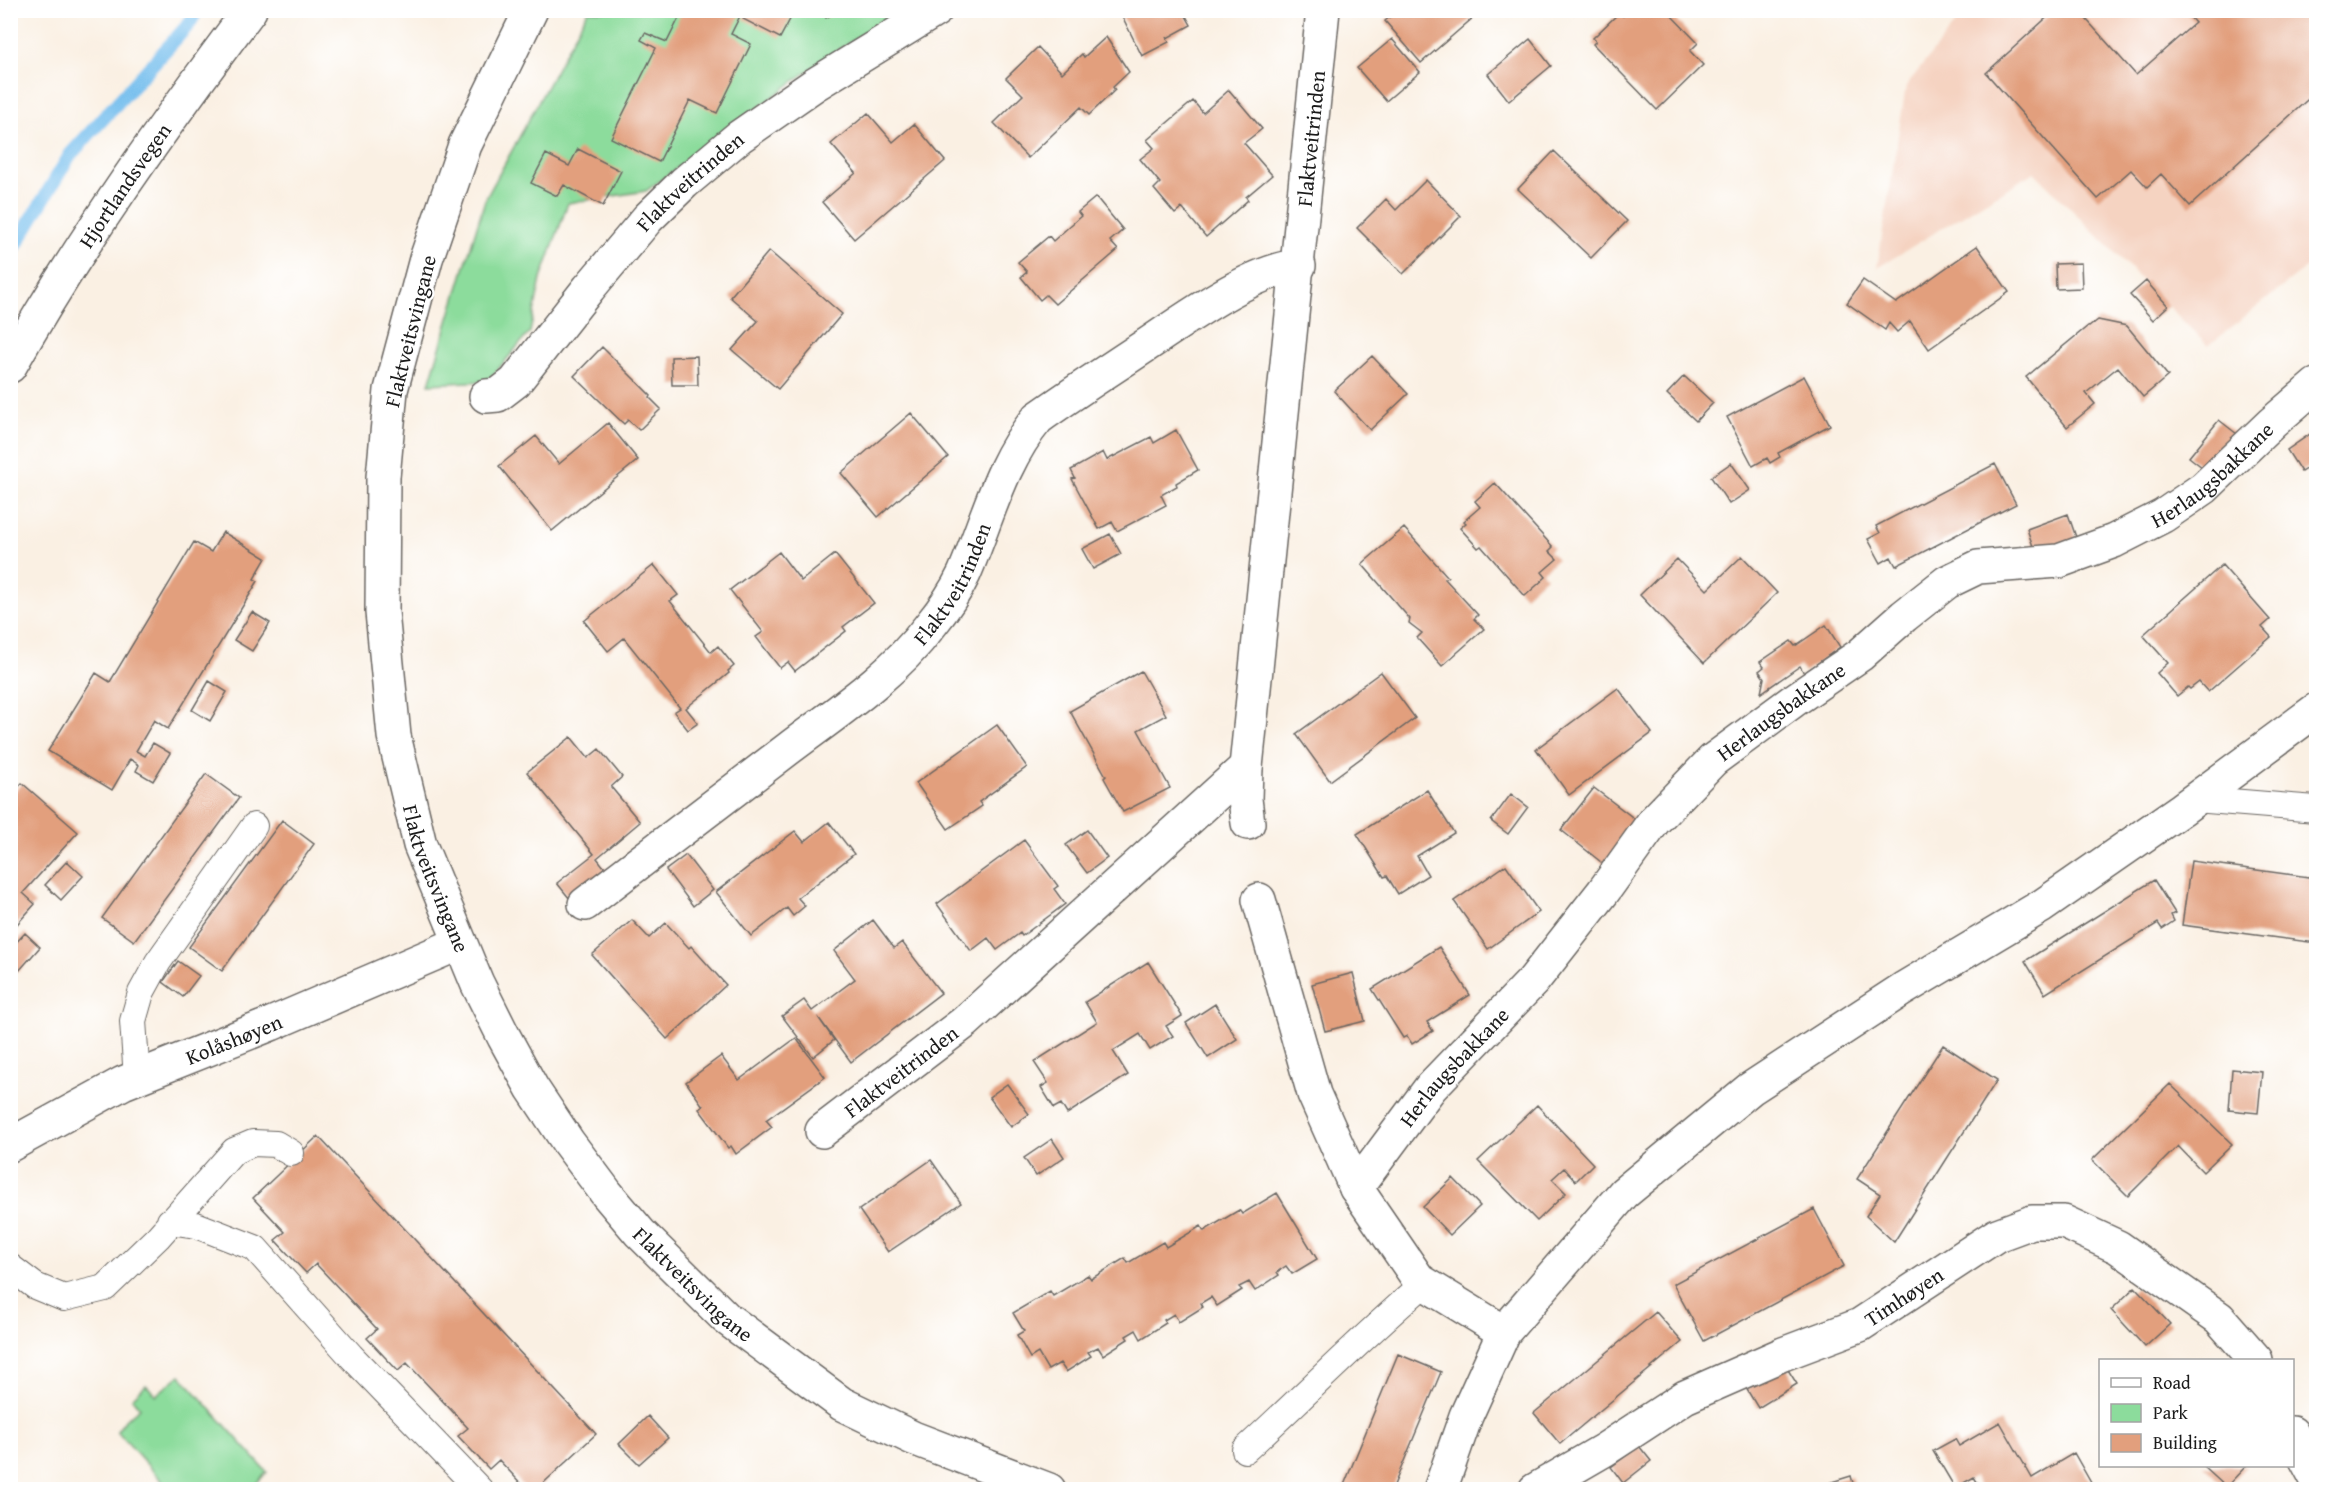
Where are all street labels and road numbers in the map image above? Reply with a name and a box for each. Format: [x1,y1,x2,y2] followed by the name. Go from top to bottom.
[1288,69,1333,208] street label: Flaktveitrinden
[70,116,178,254] street label: Hjortlandsvegen
[628,124,750,238] street label: Flaktveitrinden
[376,252,444,410] street label: Flaktveitsvingane
[2145,414,2280,535] street label: Herlaugsbakkane
[905,518,998,652] street label: Flaktveitrinden
[1710,654,1852,768] street label: Herlaugsbakkane
[395,801,478,957] street label: Flaktveitsvingane
[1391,1000,1516,1133] street label: Herlaugsbakkane
[181,1006,287,1072] street label: Kolåshøyen
[837,1017,965,1125] street label: Flaktveitrinden
[626,1219,760,1349] street label: Flaktveitsvingane
[1858,1259,1949,1334] street label: Timhøyen

